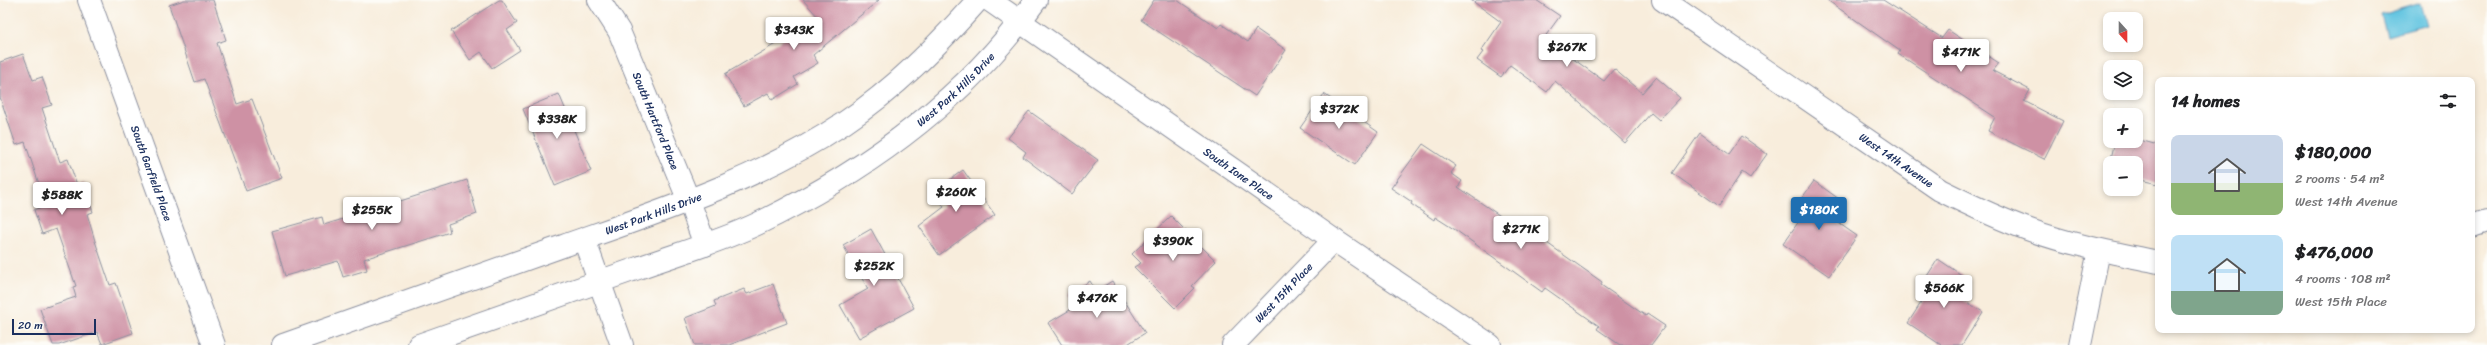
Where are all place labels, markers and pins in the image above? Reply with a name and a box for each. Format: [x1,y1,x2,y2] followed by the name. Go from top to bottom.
[766,17,822,51] pin: $343K
[1539,34,1595,68] pin: $267K
[1933,39,1989,73] pin: $471K
[1311,96,1367,130] pin: $372K
[529,106,585,140] pin: $338K
[928,179,984,213] pin: $260K
[34,182,90,216] pin: $588K
[344,197,400,231] pin: $255K
[1791,197,1847,231] pin: $180K
[1493,216,1549,250] pin: $271K
[1145,228,1201,262] pin: $390K
[846,253,902,287] pin: $252K
[1916,275,1972,309] pin: $566K
[1069,285,1125,319] pin: $476K

